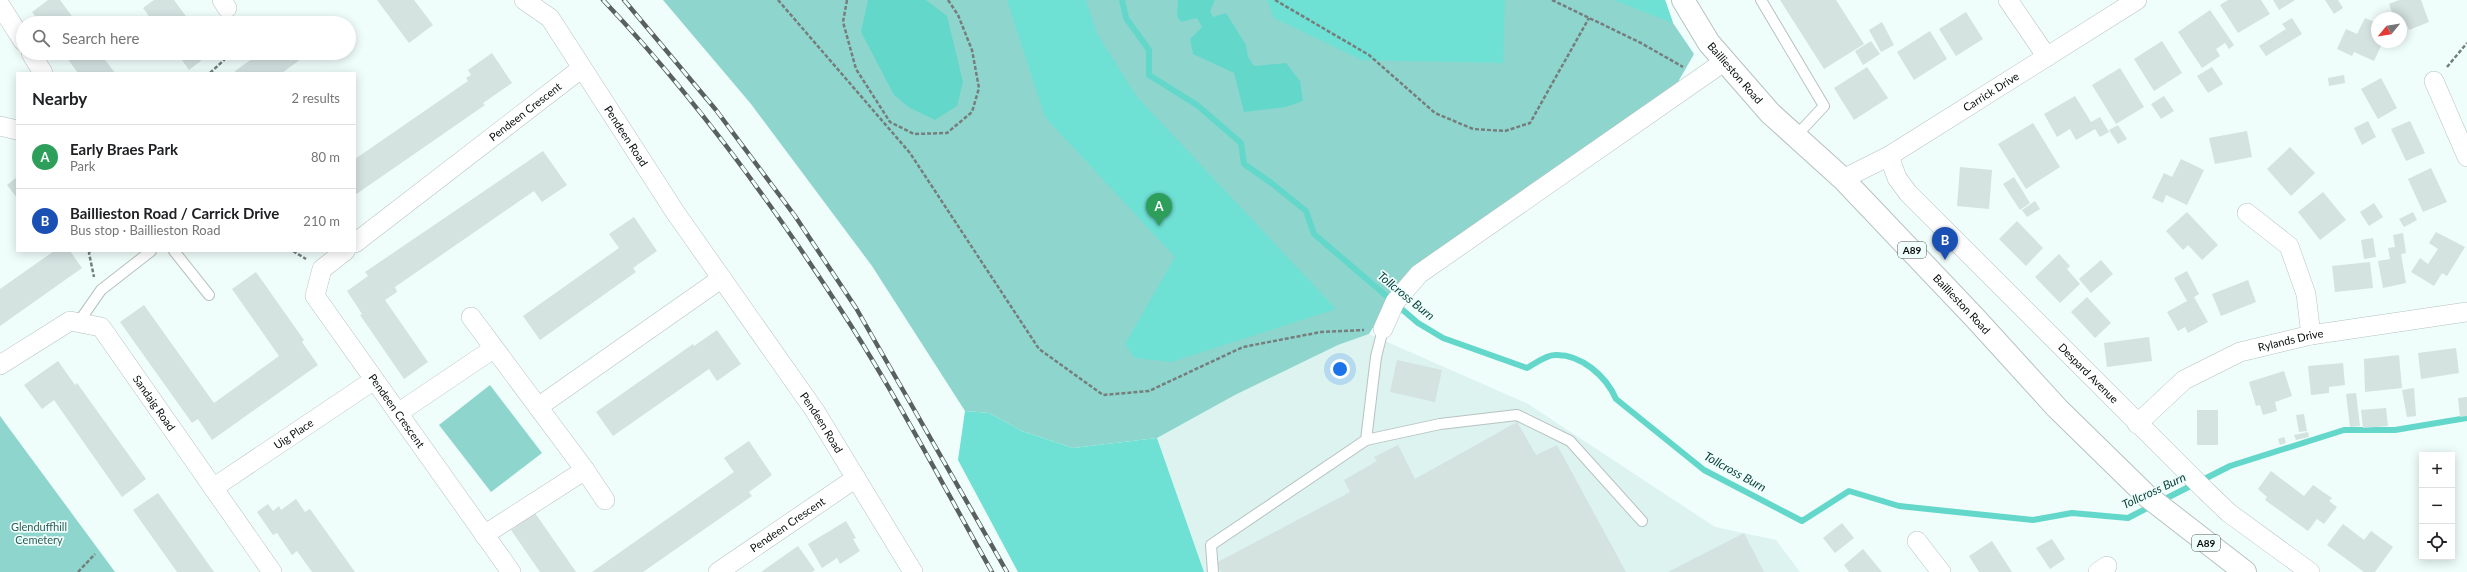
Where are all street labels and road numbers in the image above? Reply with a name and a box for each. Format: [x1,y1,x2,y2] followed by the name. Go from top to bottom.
[1705,39,1766,106] street label: Baillieston Road
[1960,69,2021,114] street label: Carrick Drive
[486,79,564,143] street label: Pendeen Crescent
[602,103,651,168] street label: Pendeen Road
[1898,242,1926,258] road number: A89
[1931,271,1993,336] street label: Baillieston Road
[2257,326,2324,353] street label: Rylands Drive
[2056,340,2121,406] street label: Despard Avenue
[366,371,428,450] street label: Pendeen Crescent
[131,372,178,433] street label: Sandaig Road
[798,389,846,455] street label: Pendeen Road
[271,416,316,451] street label: Uig Place
[747,494,827,554] street label: Pendeen Crescent
[2192,535,2220,551] road number: A89

